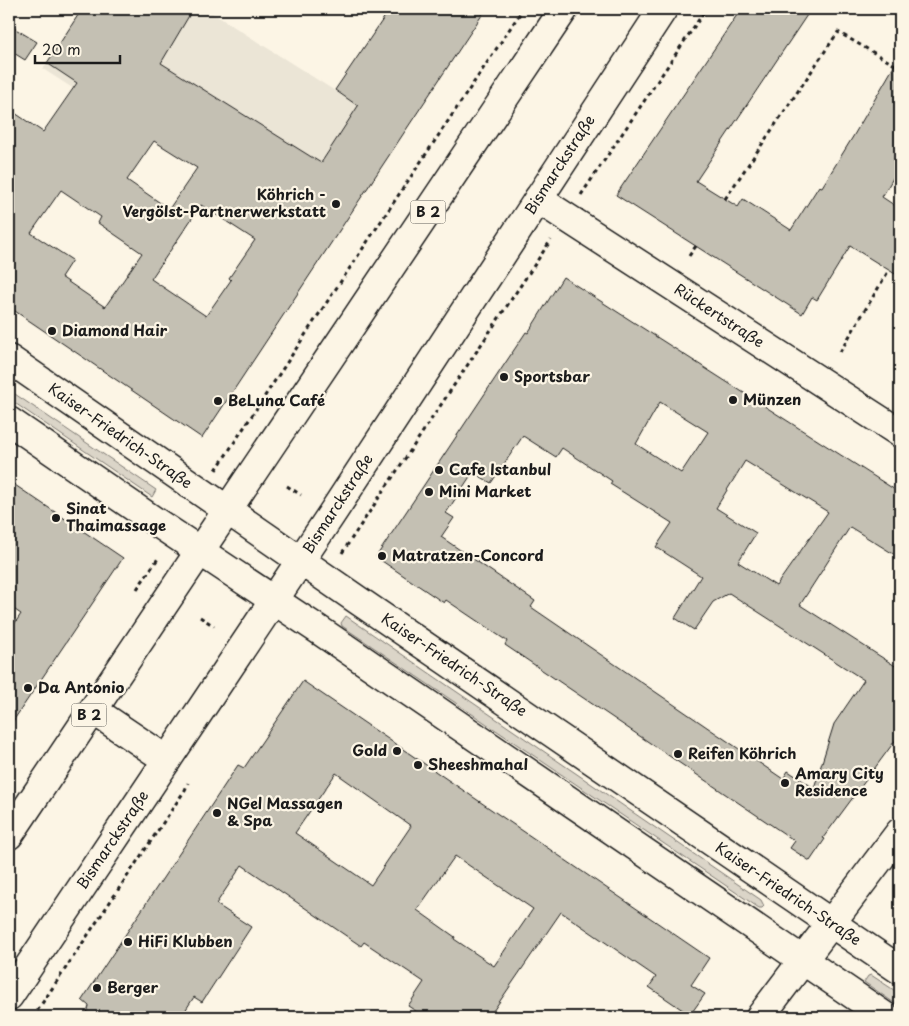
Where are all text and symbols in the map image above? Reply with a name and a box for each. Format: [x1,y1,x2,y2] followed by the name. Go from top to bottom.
[35,32,120,64] scale bar
[42,37,81,60] text: 20 m
[518,110,600,219] street label: Bismarckstraße
[122,182,326,222] place label: Köhrich - Vergölst-Partnerwerkstatt
[330,198,342,210] marker: Köhrich - Vergölst-Partnerwerkstatt
[410,200,446,223] road number: B 2
[670,277,769,353] street label: Rückertstraße
[62,318,168,341] place label: Diamond Hair
[46,325,58,337] marker: Diamond Hair
[514,364,590,387] place label: Sportsbar
[498,371,510,383] marker: Sportsbar
[44,376,198,493] street label: Kaiser-Friedrich-Straße
[743,387,801,410] place label: Münzen
[228,388,325,411] place label: BeLuna Café
[727,394,739,406] marker: Münzen
[212,395,224,407] marker: BeLuna Café
[296,449,378,558] street label: Bismarckstraße
[449,457,551,480] place label: Cafe Istanbul
[433,464,445,476] marker: Cafe Istanbul
[439,479,532,502] place label: Mini Market
[423,486,435,498] marker: Mini Market
[66,496,166,536] place label: Sinat Thaimassage
[50,512,62,524] marker: Sinat Thaimassage
[392,543,544,566] place label: Matratzen-Concord
[376,550,388,562] marker: Matratzen-Concord
[377,606,532,721] street label: Kaiser-Friedrich-Straße
[38,675,125,698] place label: Da Antonio
[22,682,34,694] marker: Da Antonio
[72,704,106,726] road number: B 2
[352,738,387,761] place label: Gold
[688,741,797,764] place label: Reifen Köhrich
[391,745,403,757] marker: Gold
[672,748,684,760] marker: Reifen Köhrich
[428,752,528,775] place label: Sheeshmahal
[412,759,424,771] marker: Sheeshmahal
[794,761,884,801] place label: Amary City Residence
[779,777,791,789] marker: Amary City Residence
[70,785,153,893] street label: Bismarckstraße
[227,791,343,831] place label: NGel Massagen & Spa
[211,807,223,819] marker: NGel Massagen & Spa
[711,835,866,950] street label: Kaiser-Friedrich-Straße
[138,929,233,952] place label: HiFi Klubben
[122,936,134,948] marker: HiFi Klubben
[107,975,159,998] place label: Berger
[91,982,103,994] marker: Berger

